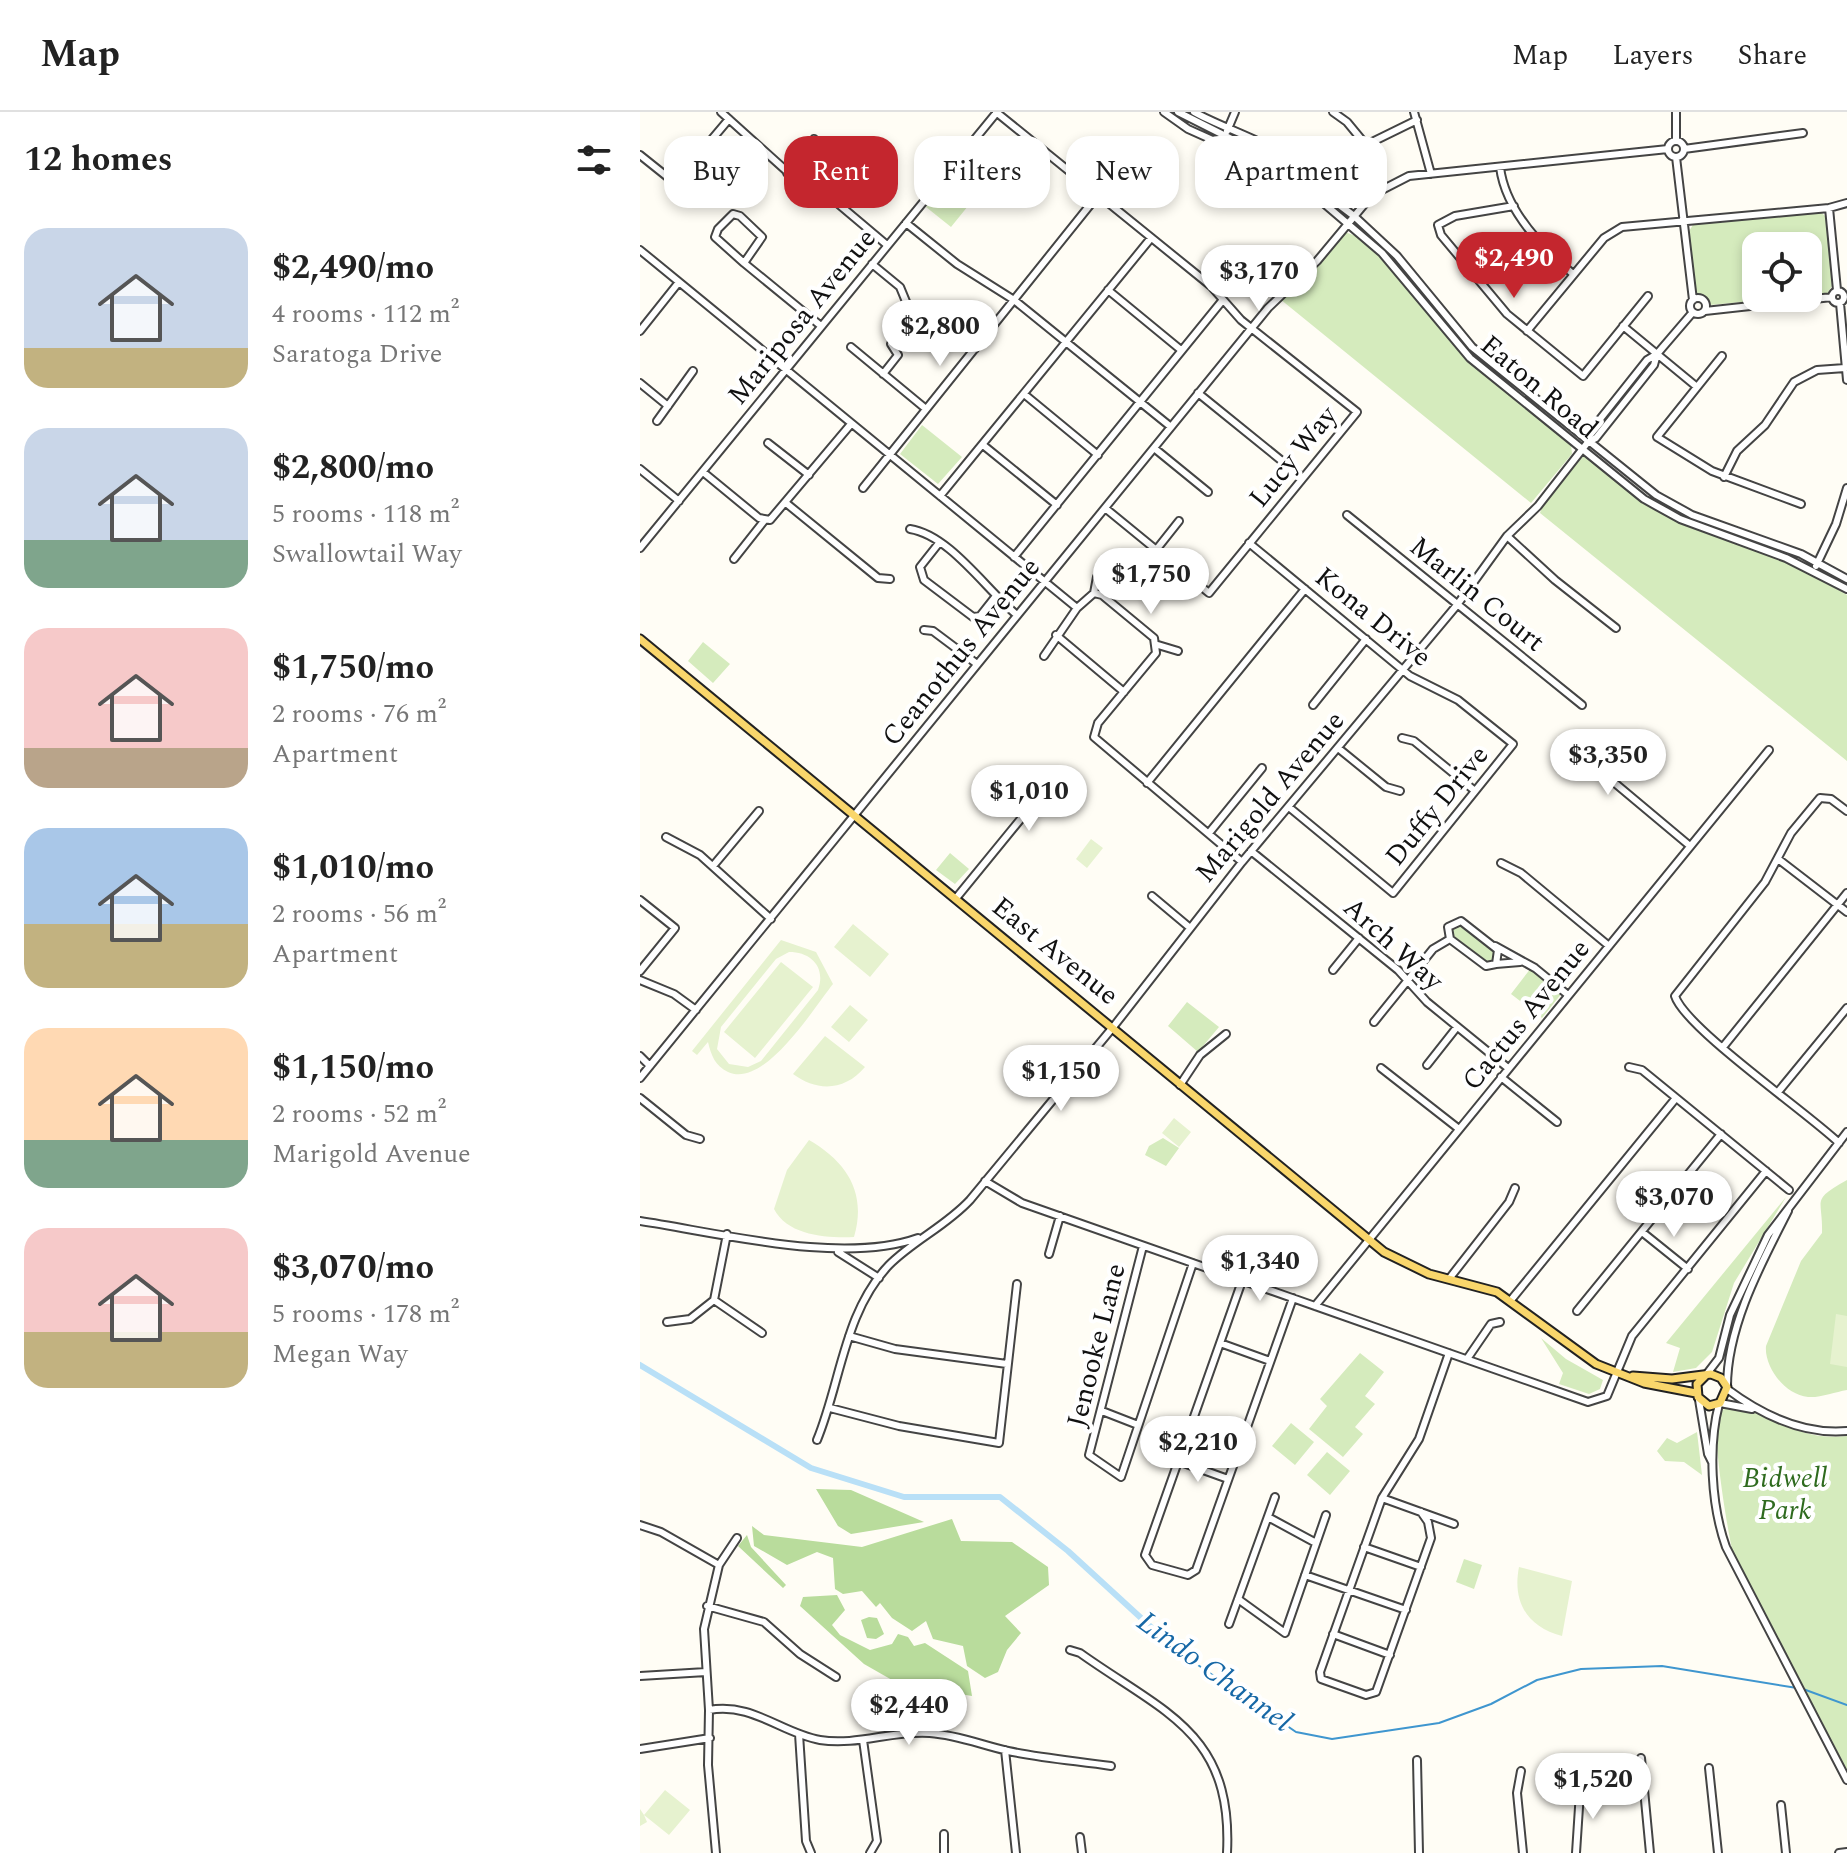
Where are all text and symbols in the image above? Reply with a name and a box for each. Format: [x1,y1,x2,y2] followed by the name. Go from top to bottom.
[40,26,120,84] text: Map
[1512,34,1568,77] text: Map
[1612,34,1694,77] text: Layers
[1738,34,1807,77] text: Share
[24,134,173,186] text: 12 homes
[664,136,768,208] chip: Buy
[784,136,898,208] chip: Rent
[914,136,1050,208] chip: Filters
[1066,136,1179,208] chip: New
[1195,136,1387,208] chip: Apartment
[572,138,616,182] icon: filters
[717,219,887,415] street label: Mariposa Avenue
[1449,232,1579,300] pin: $2,490
[1742,232,1822,312] map controls
[1742,232,1822,312] button: locate
[1474,238,1554,278] text: $2,490
[272,242,434,294] text: $2,490/mo
[1194,245,1324,313] pin: $3,170
[1219,251,1299,291] text: $3,170
[88,260,184,356] icon: home
[272,294,459,334] text: 4 rooms · 112 m²
[875,300,1005,368] pin: $2,800
[900,306,980,346] text: $2,800
[1470,325,1608,450] street label: Eaton Road
[272,334,442,374] text: Saratoga Drive
[1238,395,1349,518] street label: Lucy Way
[272,442,434,494] text: $2,800/mo
[88,460,184,556] icon: home
[272,494,459,534] text: 5 rooms · 118 m²
[1400,526,1554,663] street label: Marlin Court
[272,534,462,574] text: Swallowtail Way
[871,548,1051,756] street label: Ceanothus Avenue
[1086,548,1216,616] pin: $1,750
[1111,554,1191,594] text: $1,750
[1305,556,1441,678] street label: Kona Drive
[272,642,434,694] text: $1,750/mo
[88,660,184,756] icon: home
[272,694,446,734] text: 2 rooms · 76 m²
[1185,701,1355,893] street label: Marigold Avenue
[1543,729,1673,797] pin: $3,350
[272,734,398,774] text: Apartment
[1568,735,1648,775] text: $3,350
[1375,736,1500,876] street label: Duffy Drive
[964,765,1094,833] pin: $1,010
[989,771,1069,811] text: $1,010
[272,842,434,894] text: $1,010/mo
[88,860,184,956] icon: home
[982,886,1128,1016] street label: East Avenue
[1333,887,1454,1002] street label: Arch Way
[272,894,446,934] text: 2 rooms · 56 m²
[1451,930,1601,1100] street label: Cactus Avenue
[272,934,398,974] text: Apartment
[272,1042,434,1094] text: $1,150/mo
[996,1045,1126,1113] pin: $1,150
[1021,1051,1101,1091] text: $1,150
[88,1060,184,1156] icon: home
[272,1094,446,1134] text: 2 rooms · 52 m²
[272,1134,471,1174] text: Marigold Avenue
[1609,1171,1739,1239] pin: $3,070
[1634,1177,1714,1217] text: $3,070
[1195,1235,1325,1303] pin: $1,340
[1220,1241,1300,1281] text: $1,340
[272,1242,434,1294] text: $3,070/mo
[1055,1259,1138,1432] street label: Jenooke Lane
[88,1260,184,1356] icon: home
[272,1294,459,1334] text: 5 rooms · 178 m²
[272,1334,408,1374] text: Megan Way
[1133,1416,1263,1484] pin: $2,210
[1158,1422,1238,1462] text: $2,210
[1743,1457,1827,1532] park label: Bidwell Park
[1127,1600,1302,1744] water label: Lindo Channel
[844,1679,974,1747] pin: $2,440
[869,1685,949,1725] text: $2,440
[1528,1753,1658,1821] pin: $1,520
[1553,1759,1633,1799] text: $1,520

